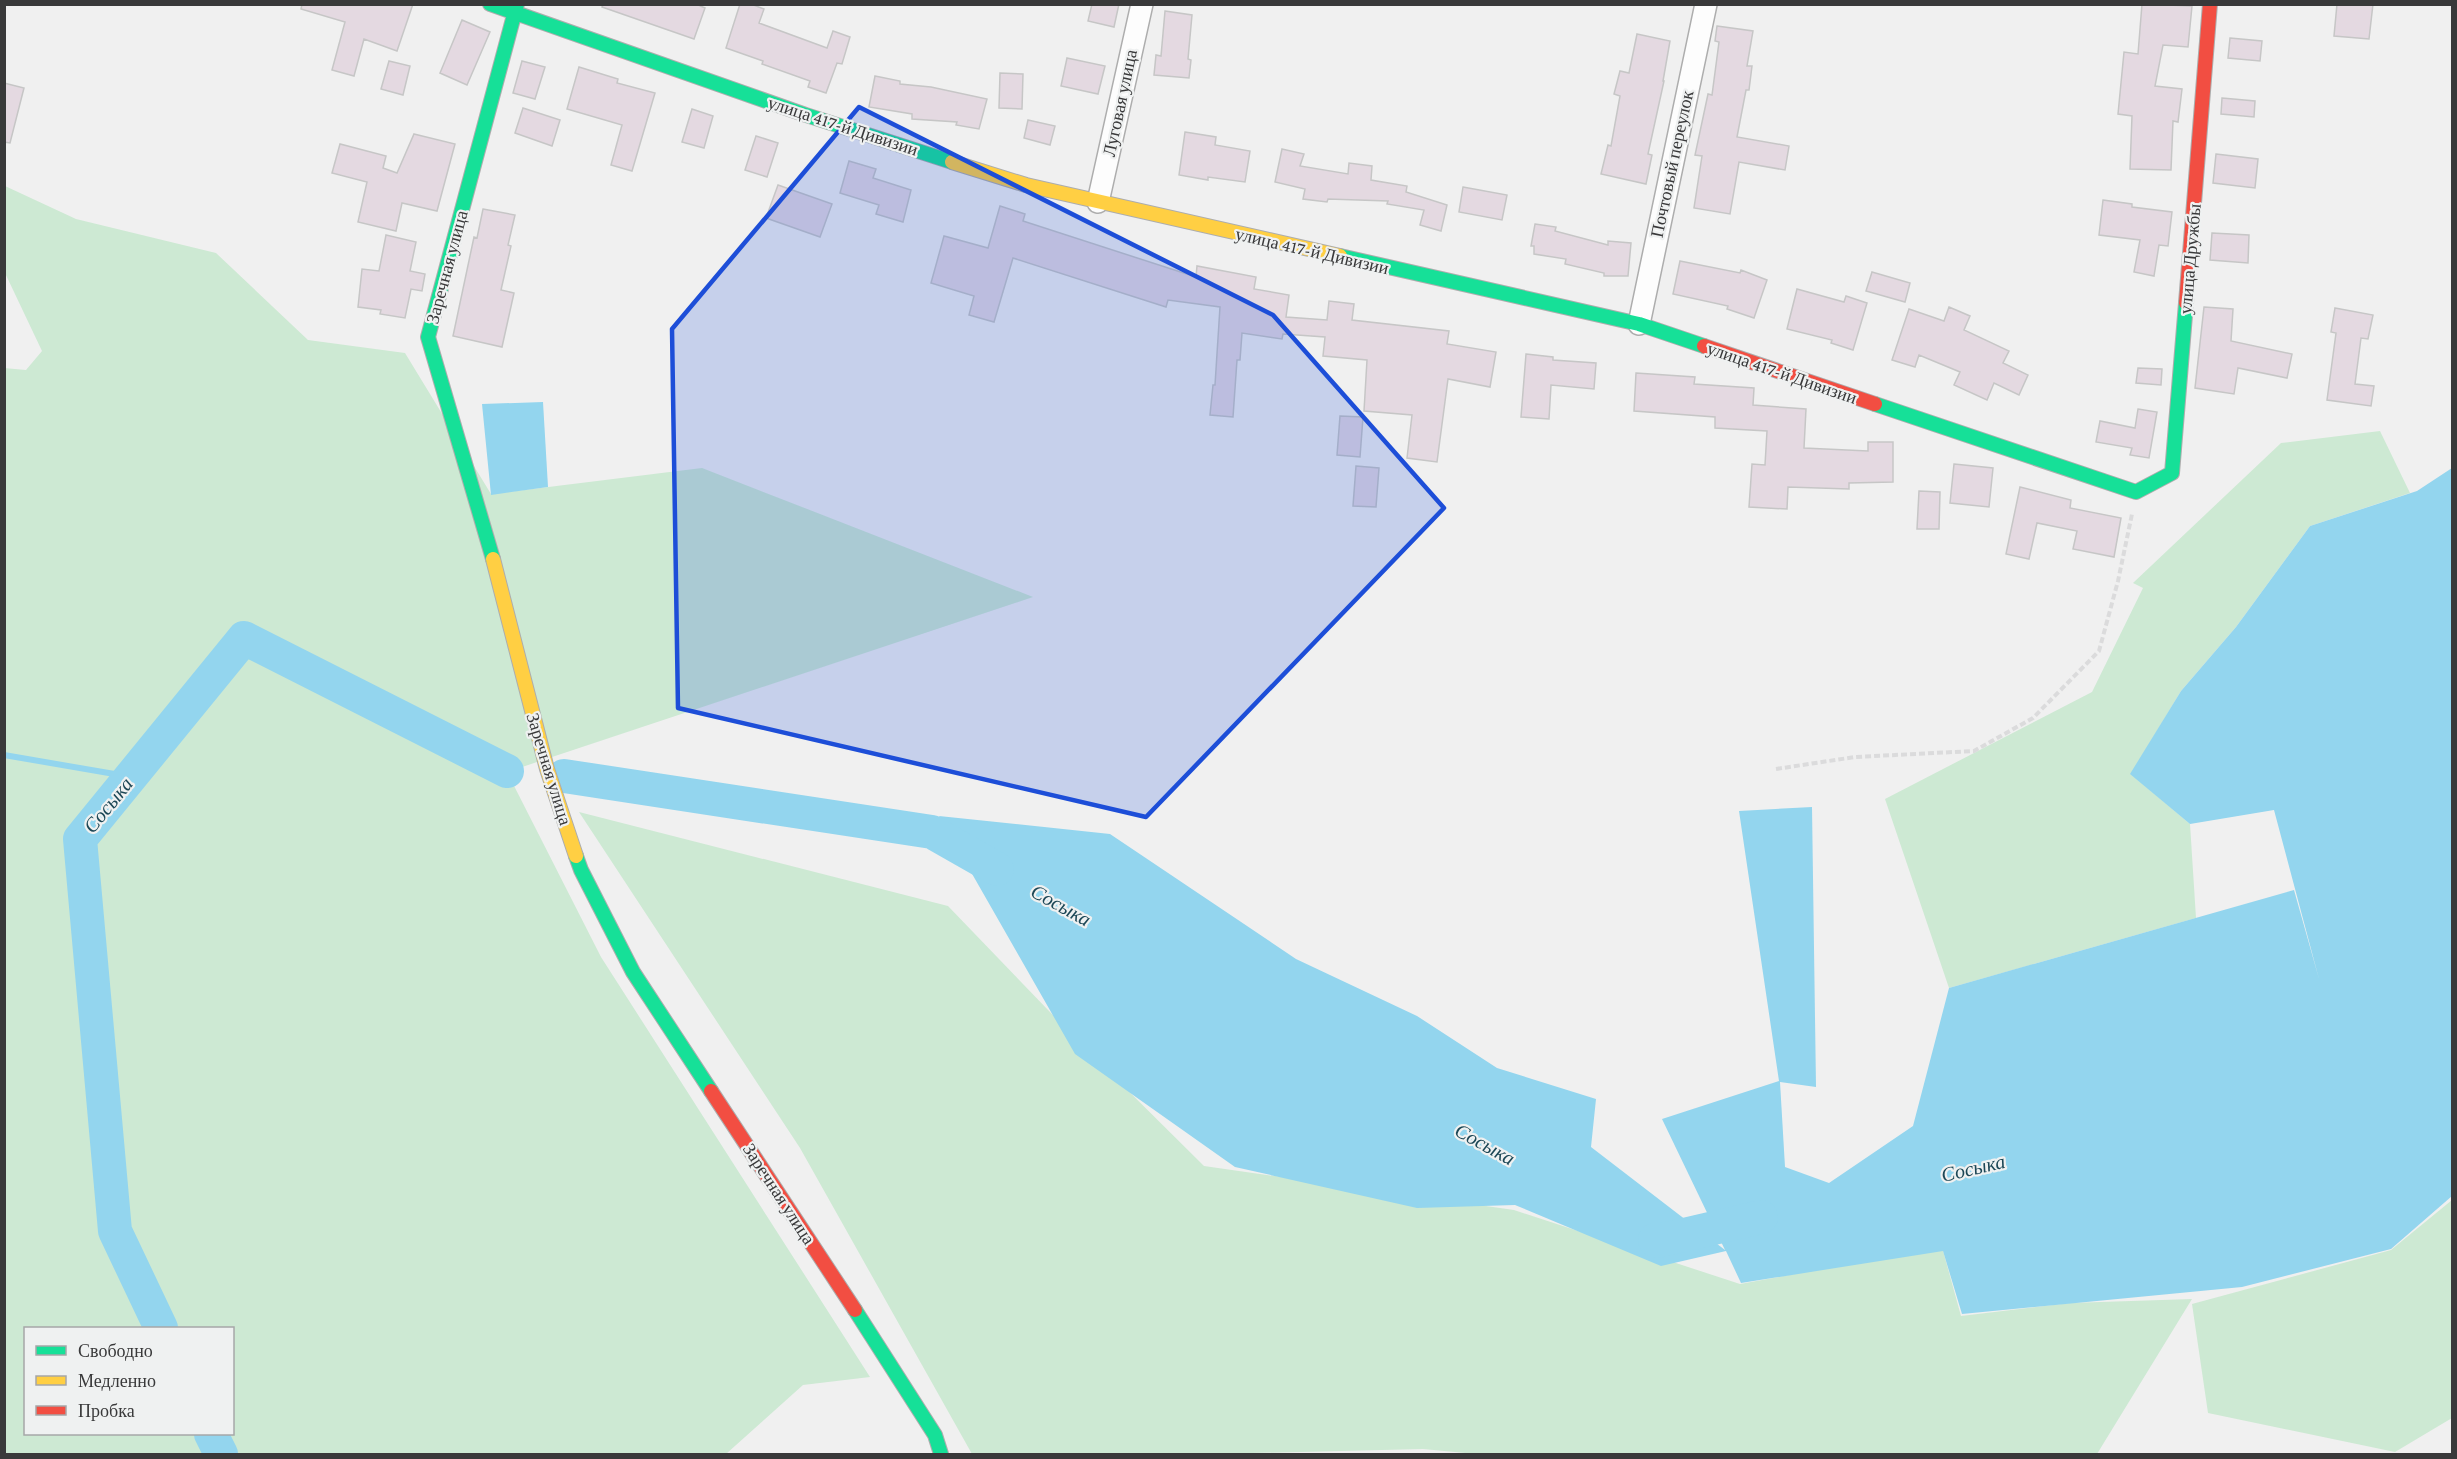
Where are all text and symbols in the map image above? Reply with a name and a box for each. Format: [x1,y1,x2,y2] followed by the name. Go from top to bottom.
[1099,48,1141,158] street label: Луговая улица
[1647,88,1697,239] street label: Почтовый переулок
[765,92,921,160] street label: улица 417-й Дивизии
[2175,203,2205,315] street label: улица Дружбы
[422,208,472,326] street label: Заречная улица
[1233,224,1391,278] street label: улица 417-й Дивизии
[1705,338,1860,408] street label: улица 417-й Дивизии
[522,710,576,828] street label: Заречная улица
[79,773,137,837] water label: Сосыка
[1027,880,1095,930] water label: Сосыка
[1451,1119,1519,1169] water label: Сосыка
[739,1140,819,1248] street label: Заречная улица
[1939,1150,2007,1186] water label: Сосыка
[24,1327,234,1435] legend
[78,1341,153,1361] text: Свободно
[78,1371,156,1391] text: Медленно
[78,1401,135,1421] text: Пробка

